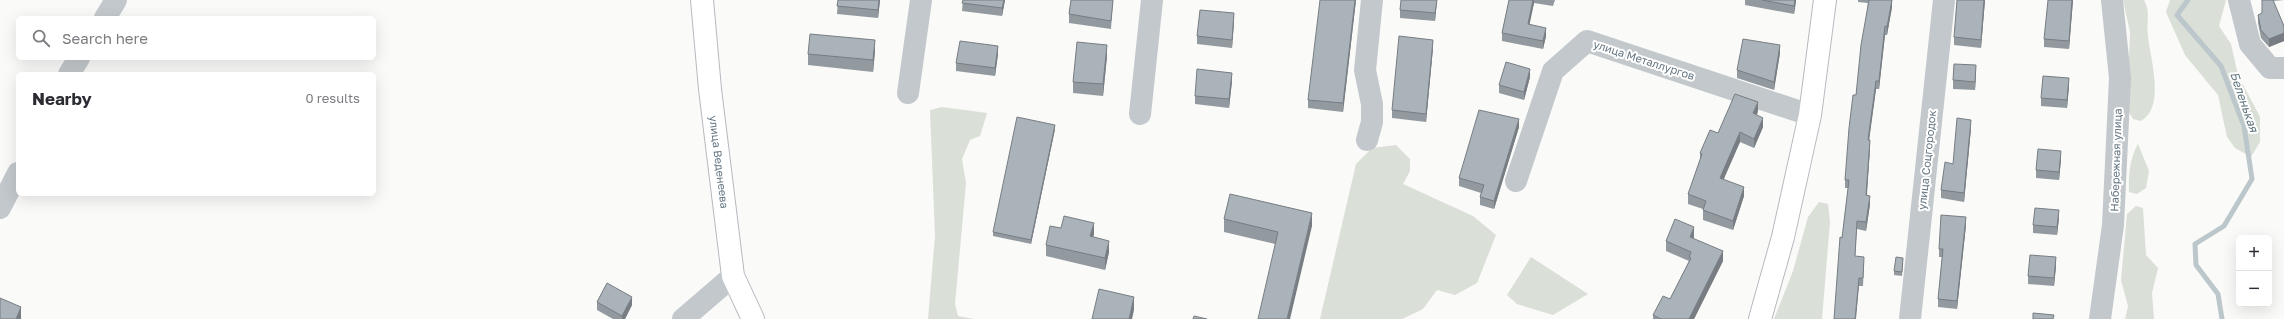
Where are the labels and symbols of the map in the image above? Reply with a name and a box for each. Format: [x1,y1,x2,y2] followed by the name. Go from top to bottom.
[1592,37,1696,82] street label: улица Металлургов
[2227,70,2262,135] water label: Беленькая
[2107,108,2124,212] street label: Набережная улица
[1915,109,1938,210] street label: улица Соцгородок
[707,115,732,209] street label: улица Веденеева

